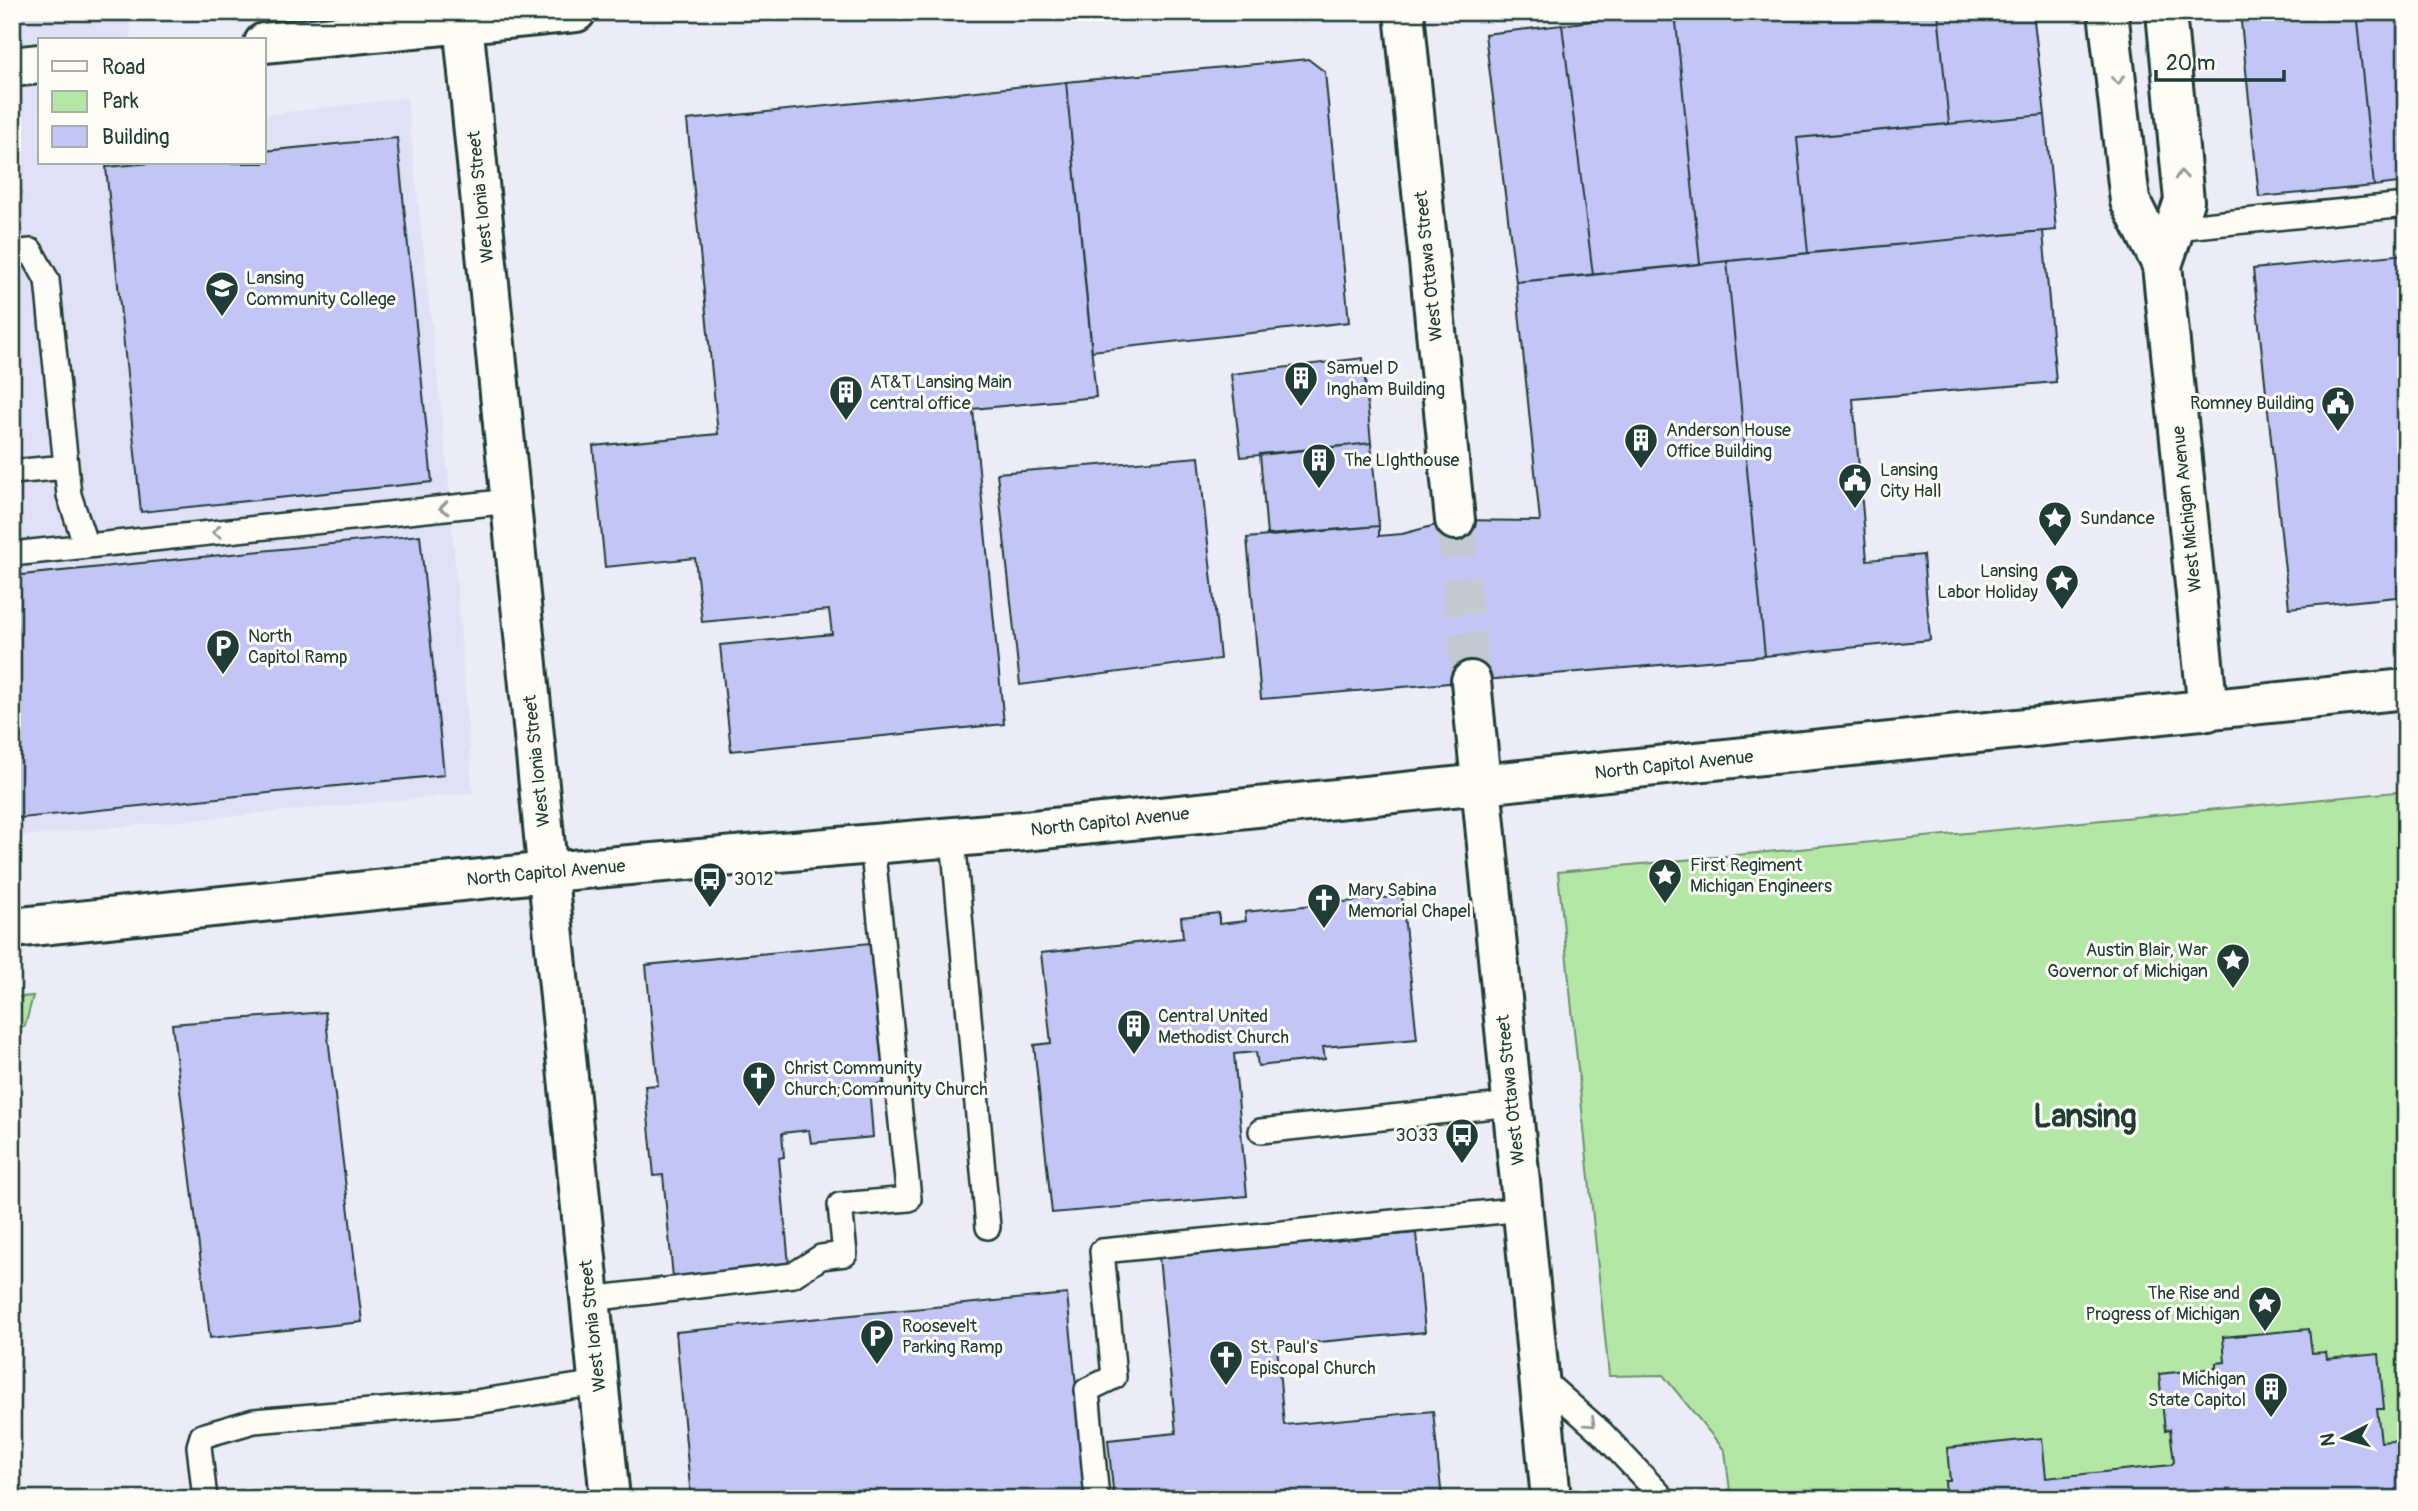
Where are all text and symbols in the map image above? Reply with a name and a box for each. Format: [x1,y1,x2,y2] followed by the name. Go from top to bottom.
[38,38,266,164] legend
[2156,38,2283,82] scale bar
[2166,50,2215,77] text: 20 m
[102,54,146,81] text: Road
[2110,74,2125,86] one-way arrow
[102,88,139,115] text: Park
[102,124,169,151] text: Building
[463,129,499,264] street label: West Ionia Street
[2174,170,2189,181] one-way arrow
[1410,189,1448,342] street label: West Ottawa Street
[246,267,396,311] place label: Lansing Community College
[203,269,241,318] school or university icon: Lansing Community College
[1326,357,1445,401] place label: Samuel D Ingham Building
[1282,359,1320,408] building icon: Samuel D Ingham Building
[870,371,1012,415] place label: AT&T Lansing Main central office
[827,373,865,422] building icon: AT&T Lansing Main central office
[2319,384,2357,433] public building icon: Romney Building
[2190,392,2314,415] place label: Romney Building
[1666,419,1791,463] place label: Anderson House Office Building
[1622,421,1660,470] building icon: Anderson House Office Building
[2167,425,2207,593] street label: West Michigan Avenue
[1300,441,1338,490] building icon: The LIghthouse
[1344,449,1460,472] place label: The LIghthouse
[1880,459,1942,503] place label: Lansing City Hall
[1836,461,1874,510] public building icon: Lansing City Hall
[2036,499,2074,548] place icon: Sundance
[438,501,449,516] one-way arrow
[2080,507,2155,530] place label: Sundance
[212,525,223,540] one-way arrow
[1937,560,2038,604] place label: Lansing Labor Holiday
[2043,562,2081,611] place icon: Lansing Labor Holiday
[248,625,348,669] place label: North Capitol Ramp
[204,627,242,676] parking icon: North Capitol Ramp
[519,693,555,828] street label: West Ionia Street
[1593,745,1755,785] street label: North Capitol Avenue
[1029,802,1191,842] street label: North Capitol Avenue
[1690,854,1832,898] place label: First Regiment Michigan Engineers
[466,855,627,891] street label: North Capitol Avenue
[1646,856,1684,905] place icon: First Regiment Michigan Engineers
[691,860,729,909] bus stop icon: 3012
[734,868,773,891] place label: 3012
[1348,879,1471,923] place label: Mary Sabina Memorial Chapel
[1305,881,1343,930] church icon: Mary Sabina Memorial Chapel
[2047,939,2209,983] place label: Austin Blair, War Governor of Michigan
[2214,941,2252,990] place icon: Austin Blair, War Governor of Michigan
[1158,1005,1289,1049] place label: Central United Methodist Church
[1115,1007,1153,1056] building icon: Central United Methodist Church
[1492,1013,1530,1166] street label: West Ottawa Street
[784,1057,988,1101] place label: Christ Community Church;Community Church
[740,1059,778,1108] church icon: Christ Community Church;Community Church
[2033,1097,2137,1137] district label: Lansing
[1443,1116,1481,1165] bus stop icon: 3033
[1396,1124,1438,1147] place label: 3033
[575,1258,611,1393] street label: West Ionia Street
[2086,1282,2240,1326] place label: The Rise and Progress of Michigan
[2246,1284,2284,1333] place icon: The Rise and Progress of Michigan
[902,1315,1003,1359] place label: Roosevelt Parking Ramp
[858,1317,896,1366] parking icon: Roosevelt Parking Ramp
[1250,1336,1376,1380] place label: St. Paul's Episcopal Church
[1207,1338,1245,1387] church icon: St. Paul's Episcopal Church
[2148,1368,2246,1412] place label: Michigan State Capitol
[2252,1370,2290,1419] building icon: Michigan State Capitol
[2310,1402,2380,1472] north arrow
[1583,1415,1596,1427] one-way arrow
[2315,1432,2341,1447] text: N

